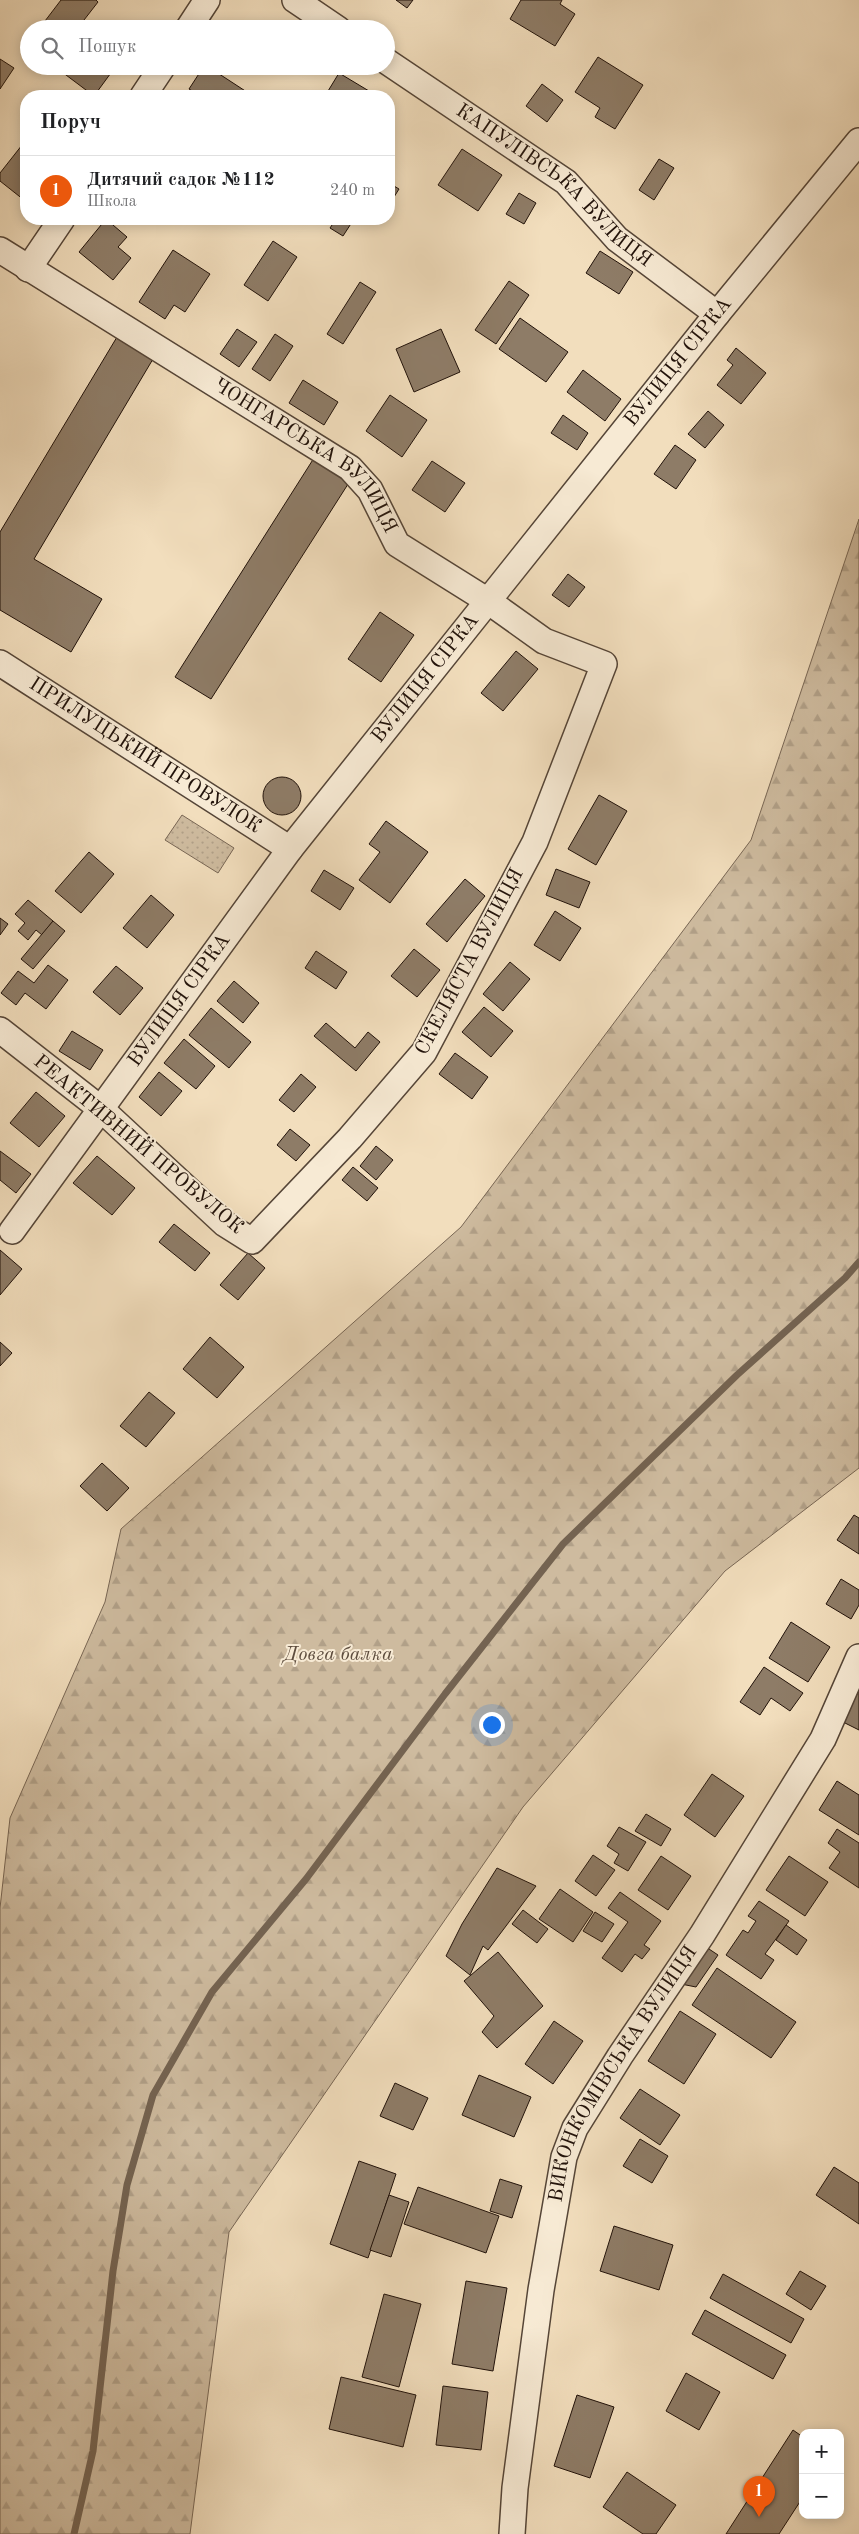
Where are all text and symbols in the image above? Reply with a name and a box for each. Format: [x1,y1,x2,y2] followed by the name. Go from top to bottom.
[20,20,395,75] search box
[38,34,66,62] icon: search
[78,38,136,57] text: Пошук
[452,101,655,271] street label: КАПУЛІВСЬКА ВУЛИЦЯ
[40,112,101,133] text: Поруч
[87,171,275,190] text: Дитячий садок №112
[51,183,61,199] text: 1
[330,183,375,199] text: 240 m
[87,194,137,210] text: Школа
[621,294,736,431] street label: ВУЛИЦЯ СІРКА
[209,375,400,536] street label: ЧОНГАРСЬКА ВУЛИЦЯ
[368,611,483,747] street label: ВУЛИЦЯ СІРКА
[25,674,264,838] street label: ПРИЛУЦЬКИЙ ПРОВУЛОК
[412,865,528,1059] street label: СКЕЛЯСТА ВУЛИЦЯ
[125,931,234,1071] street label: ВУЛИЦЯ СІРКА
[29,1049,249,1239] street label: РЕАКТИВНИЙ ПРОВУЛОК
[280,1645,393,1665] park label: Довга балка
[479,1712,505,1738] your location
[546,1943,701,2204] street label: ВИКОНКОМІВСЬКА ВУЛИЦЯ
[799,2429,844,2519] map controls
[799,2429,844,2474] button: +
[799,2474,844,2519] button: −
[743,2476,775,2517] pin: 1

